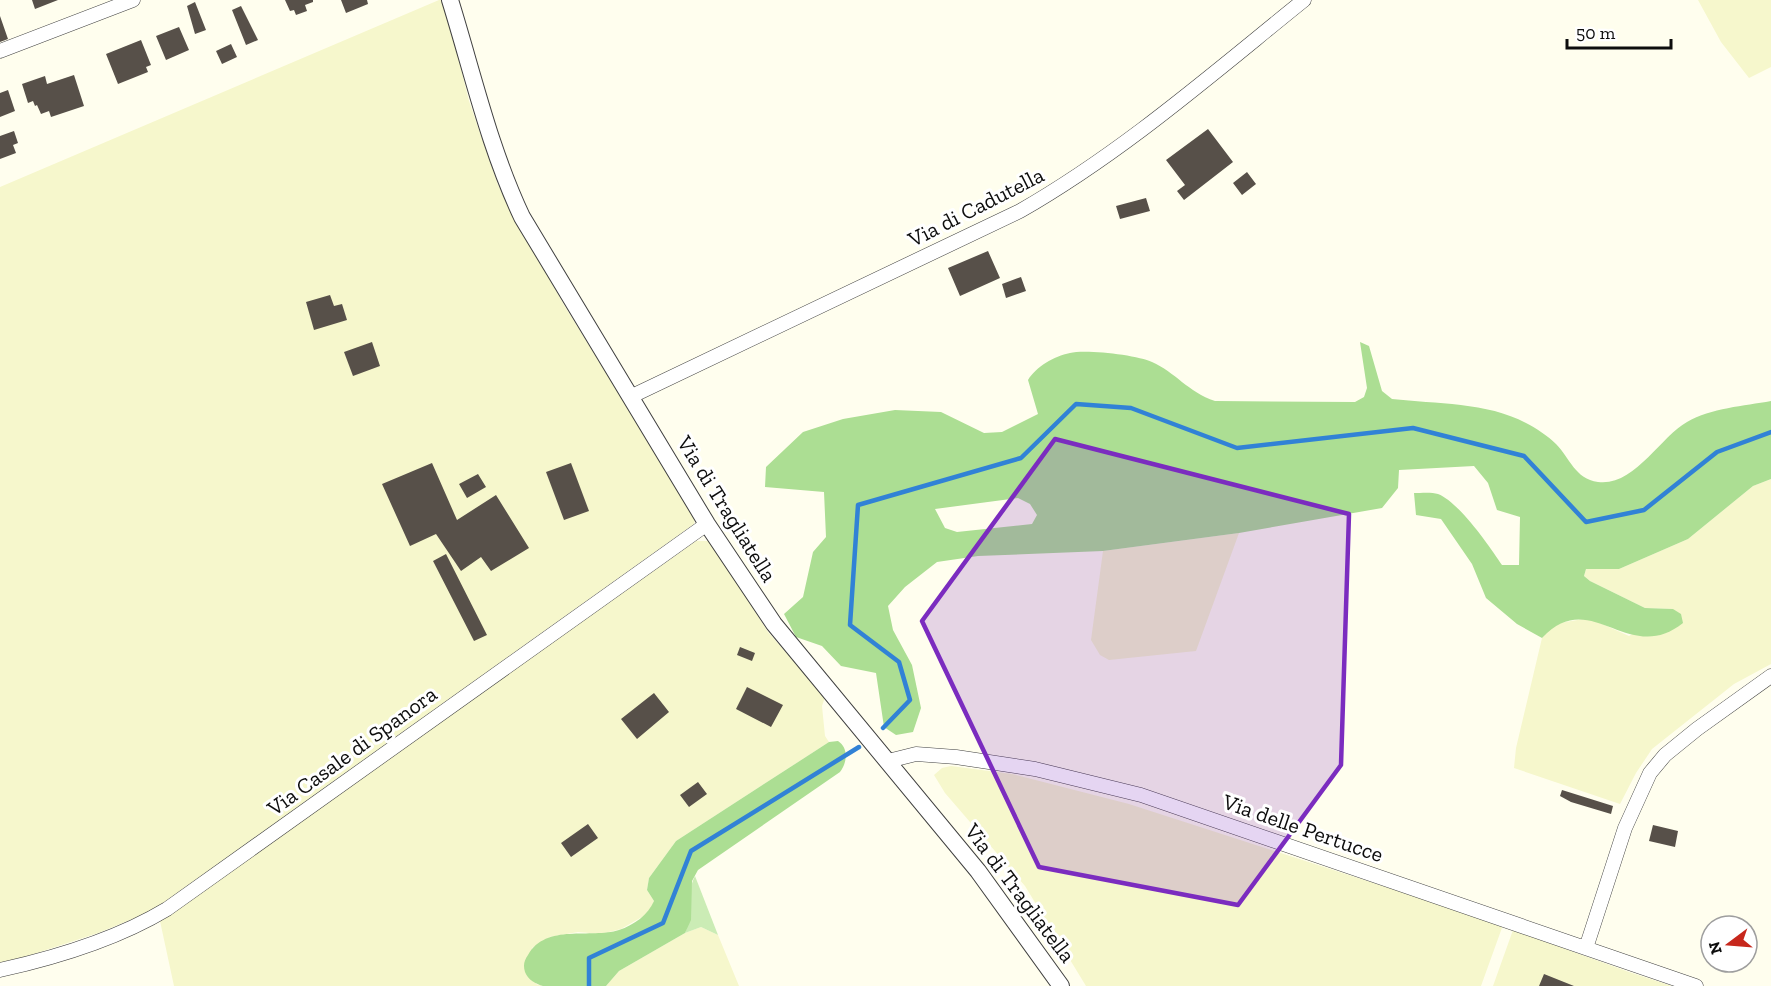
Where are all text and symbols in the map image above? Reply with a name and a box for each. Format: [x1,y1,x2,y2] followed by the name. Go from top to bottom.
[1567,12,1670,50] scale bar
[1576,22,1616,44] text: 50 m
[903,161,1049,253] street label: Via di Cadutella
[671,430,783,587] street label: Via di Tragliatella
[261,680,442,822] street label: Via Casale di Spanora
[1218,788,1387,868] street label: Via delle Pertucce
[958,817,1081,968] street label: Via di Tragliatella
[1699,914,1759,974] north arrow
[1704,940,1726,956] text: N

